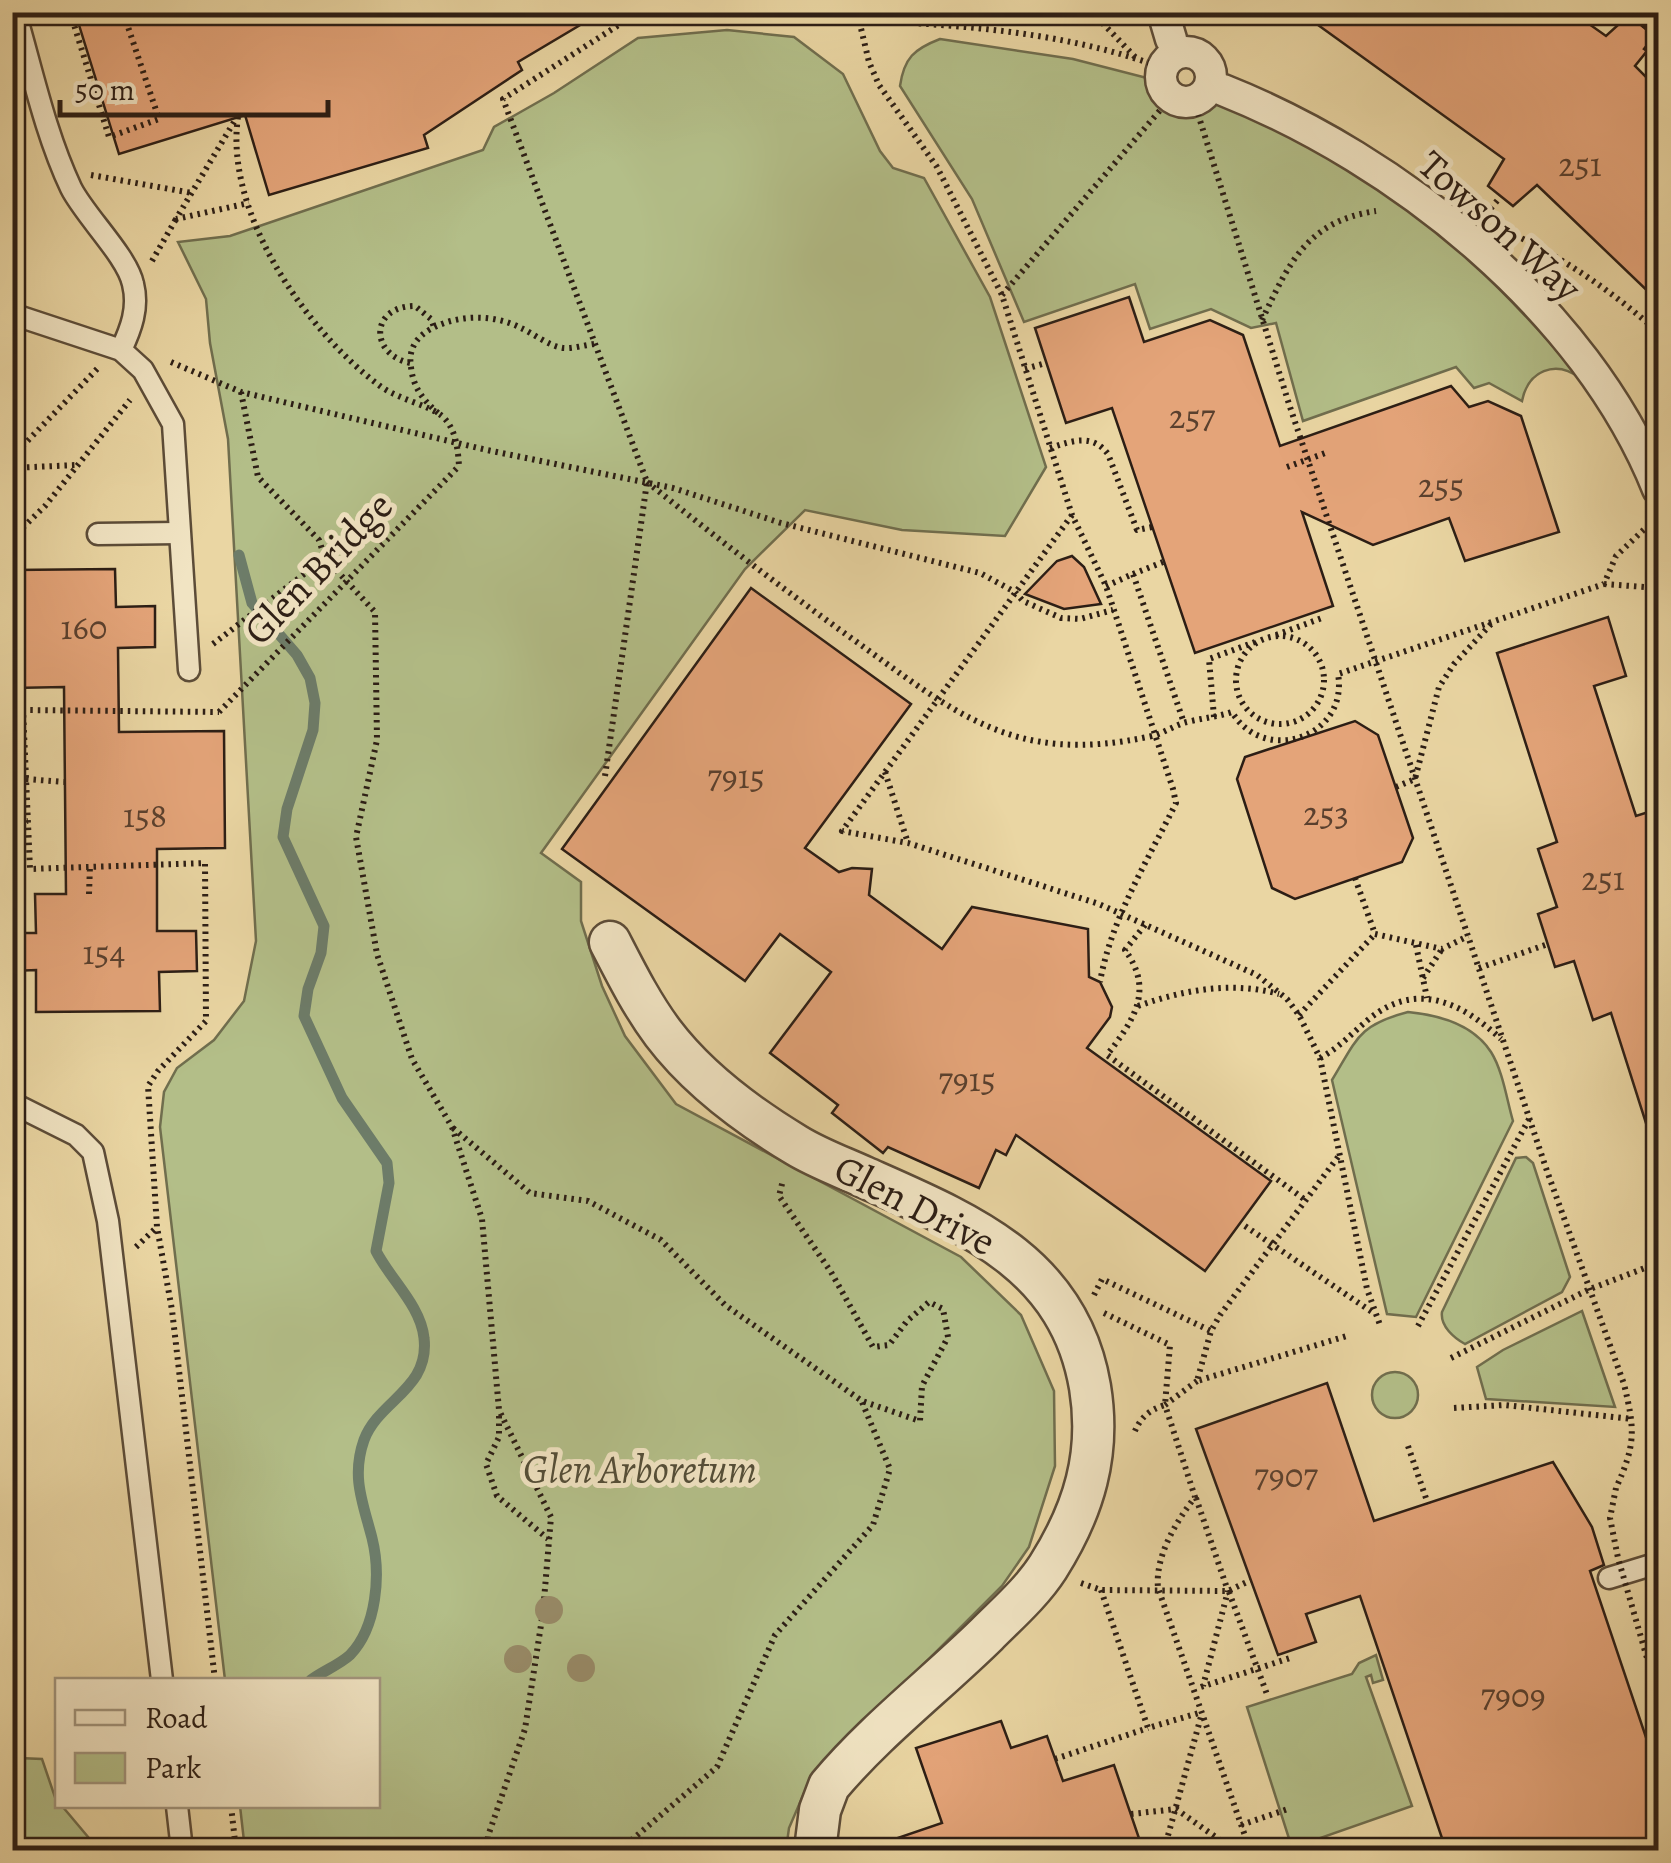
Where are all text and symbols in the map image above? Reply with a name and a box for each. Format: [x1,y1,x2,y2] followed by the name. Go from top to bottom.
[60,55,328,117] scale bar
[75,70,135,110] text: 50 m
[1406,138,1595,315] street label: Towson Way
[1558,140,1602,188] house number: 251
[1169,392,1215,440] house number: 257
[1418,461,1464,509] house number: 255
[231,479,405,657] street label: Glen Bridge
[61,603,107,651] house number: 160
[707,752,765,800] house number: 7915
[1303,789,1349,837] house number: 253
[123,791,167,839] house number: 158
[1581,854,1625,902] house number: 251
[83,928,125,976] house number: 154
[938,1055,996,1103] house number: 7915
[825,1141,1005,1269] street label: Glen Drive
[523,1442,757,1497] park label: Glen Arboretum
[1254,1451,1318,1499] house number: 7907
[1480,1671,1546,1719] house number: 7909
[55,1678,380,1808] legend
[145,1698,208,1738] text: Road
[145,1748,201,1788] text: Park

